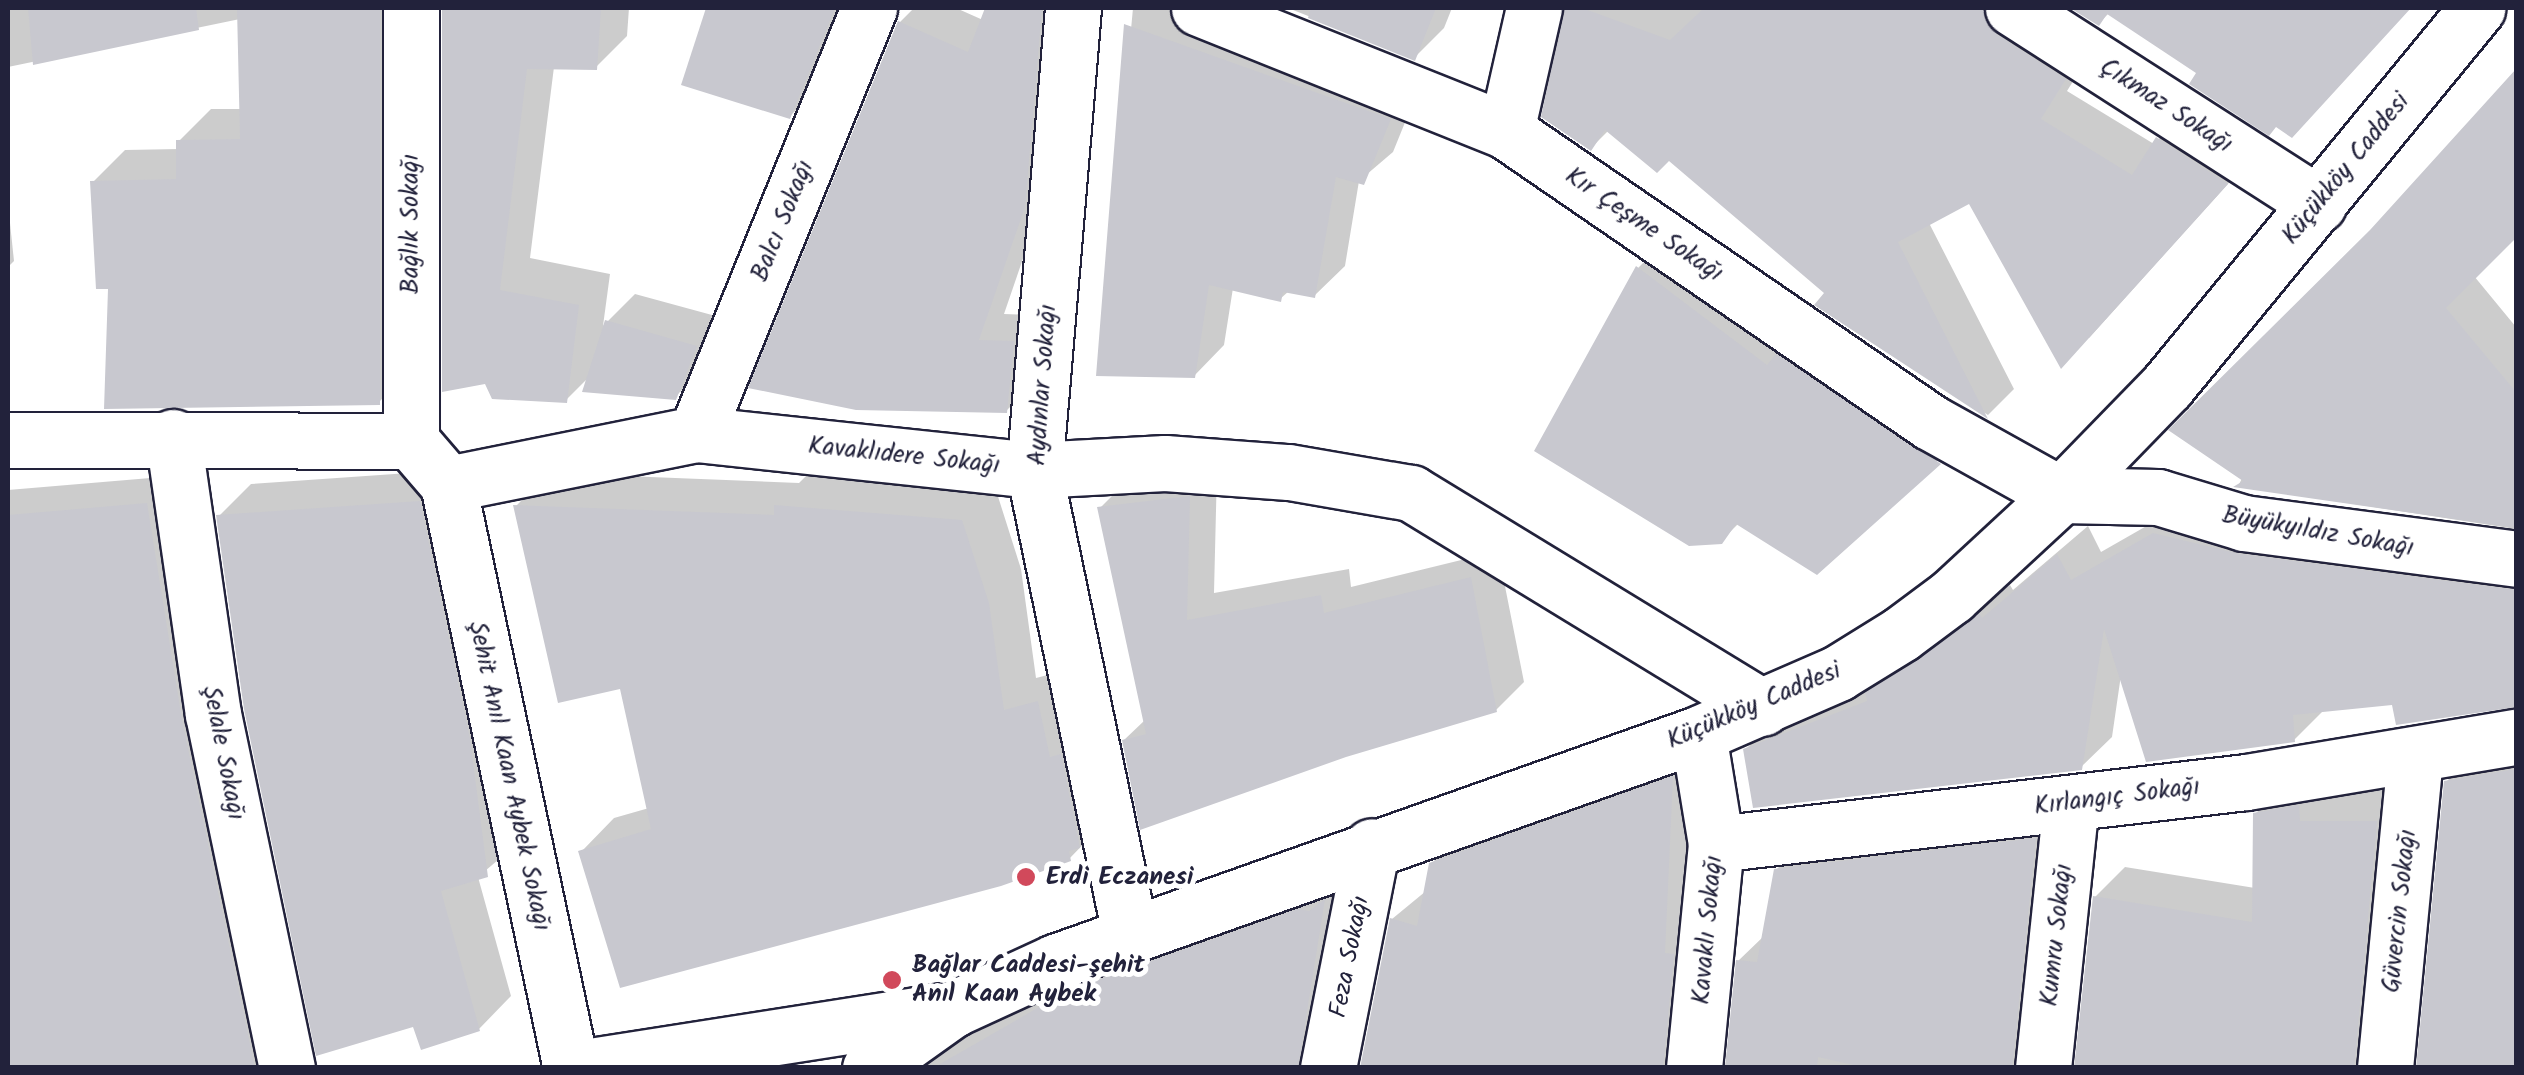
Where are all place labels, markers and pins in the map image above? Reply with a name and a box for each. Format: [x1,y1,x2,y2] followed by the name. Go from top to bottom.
[1046,862,1193,892] place label: Erdi Eczanesi
[1015,866,1037,888] marker: Erdi Eczanesi
[912,951,1145,1010] place label: Bağlar Caddesi-şehit Anıl Kaan Aybek
[881,969,903,991] marker: Bağlar Caddesi-şehit Anıl Kaan Aybek

